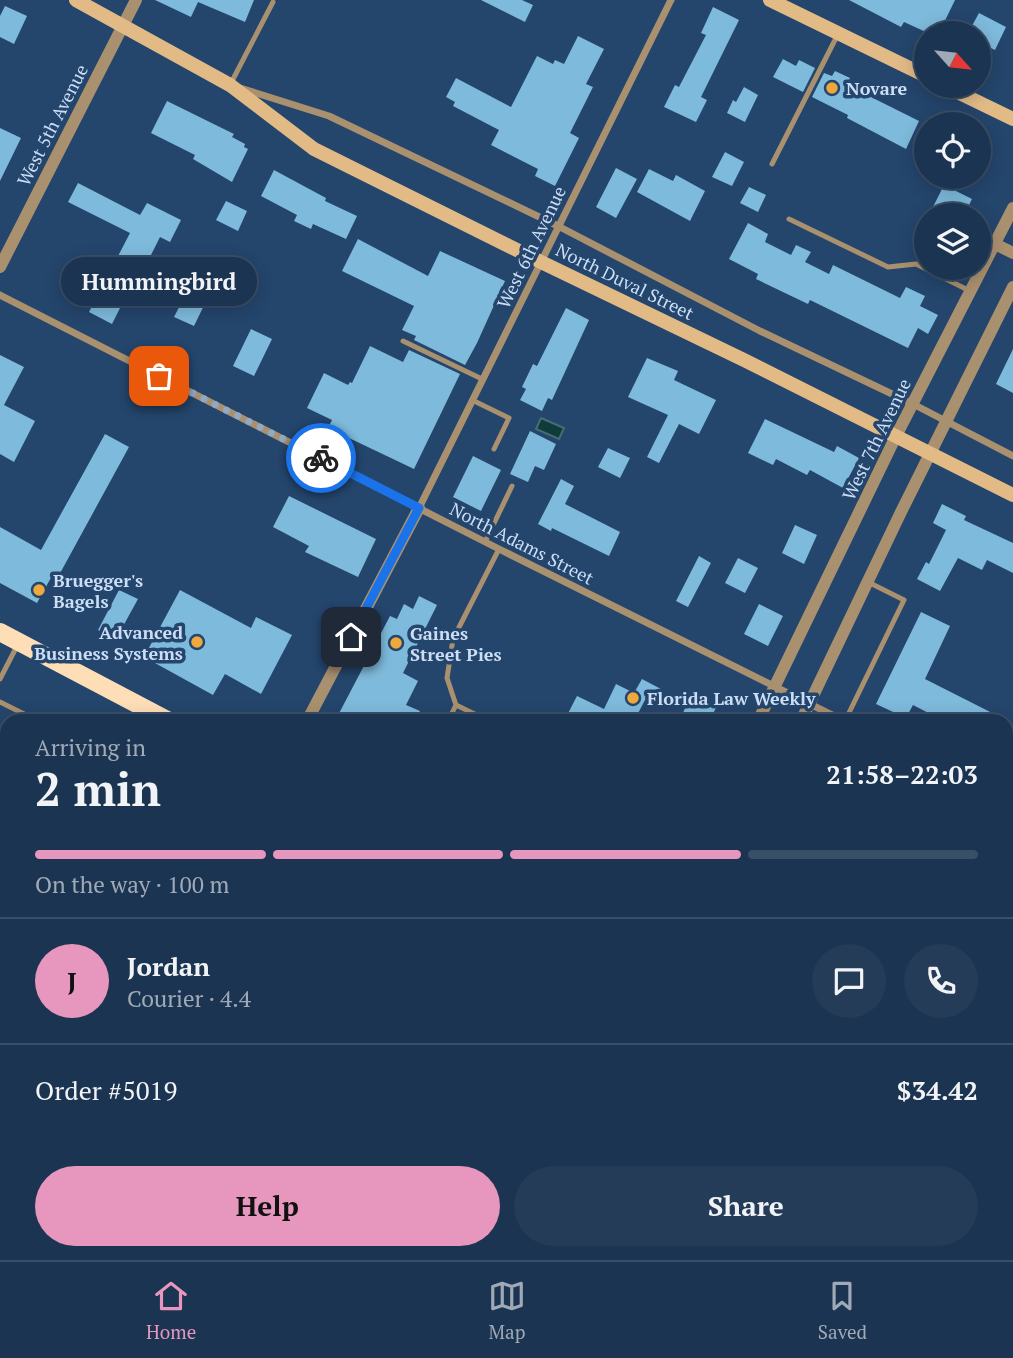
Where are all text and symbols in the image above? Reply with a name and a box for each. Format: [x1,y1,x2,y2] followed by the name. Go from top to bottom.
[914,21,990,98] north arrow
[914,21,991,280] map controls
[11,60,93,190] street label: West 5th Avenue
[846,76,908,100] place label: Novare
[824,80,840,96] marker: Novare
[914,112,991,189] button: locate
[491,182,571,312] street label: West 6th Avenue
[914,203,991,280] button: layers
[552,237,698,325] street label: North Duval Street
[61,257,257,306] callout: Hummingbird
[82,266,236,297] text: Hummingbird
[129,346,189,406] pin
[140,357,178,395] icon: bag
[836,374,916,504] street label: West 7th Avenue
[286,423,356,493] courier
[302,439,340,477] icon: bike
[446,496,598,590] street label: North Adams Street
[53,568,143,613] place label: Bruegger's Bagels
[31,582,47,598] marker: Bruegger's Bagels
[321,607,381,667] pin
[332,618,370,656] icon: home
[34,620,183,665] place label: Advanced Business Systems
[410,621,502,666] place label: Gaines Street Pies
[189,634,205,650] marker: Advanced Business Systems
[388,635,404,651] marker: Gaines Street Pies
[647,686,816,710] place label: Florida Law Weekly
[625,690,641,706] marker: Florida Law Weekly
[35,732,146,763] text: Arriving in
[826,757,978,791] text: 21:58–22:03
[35,758,161,819] text: 2 min
[35,869,229,900] text: On the way · 100 m
[812,944,886,1018] button: chat
[904,944,978,1018] button: phone
[127,949,210,983] text: Jordan
[67,964,77,998] text: J
[127,983,251,1014] text: Courier · 4.4
[35,1073,177,1107] text: Order #5019
[897,1073,978,1107] text: $34.42
[35,1166,500,1246] button: Help
[514,1166,978,1246] button: Share
[146,1277,196,1344] tab: Home
[488,1277,526,1344] tab: Map
[818,1277,867,1344] tab: Saved

